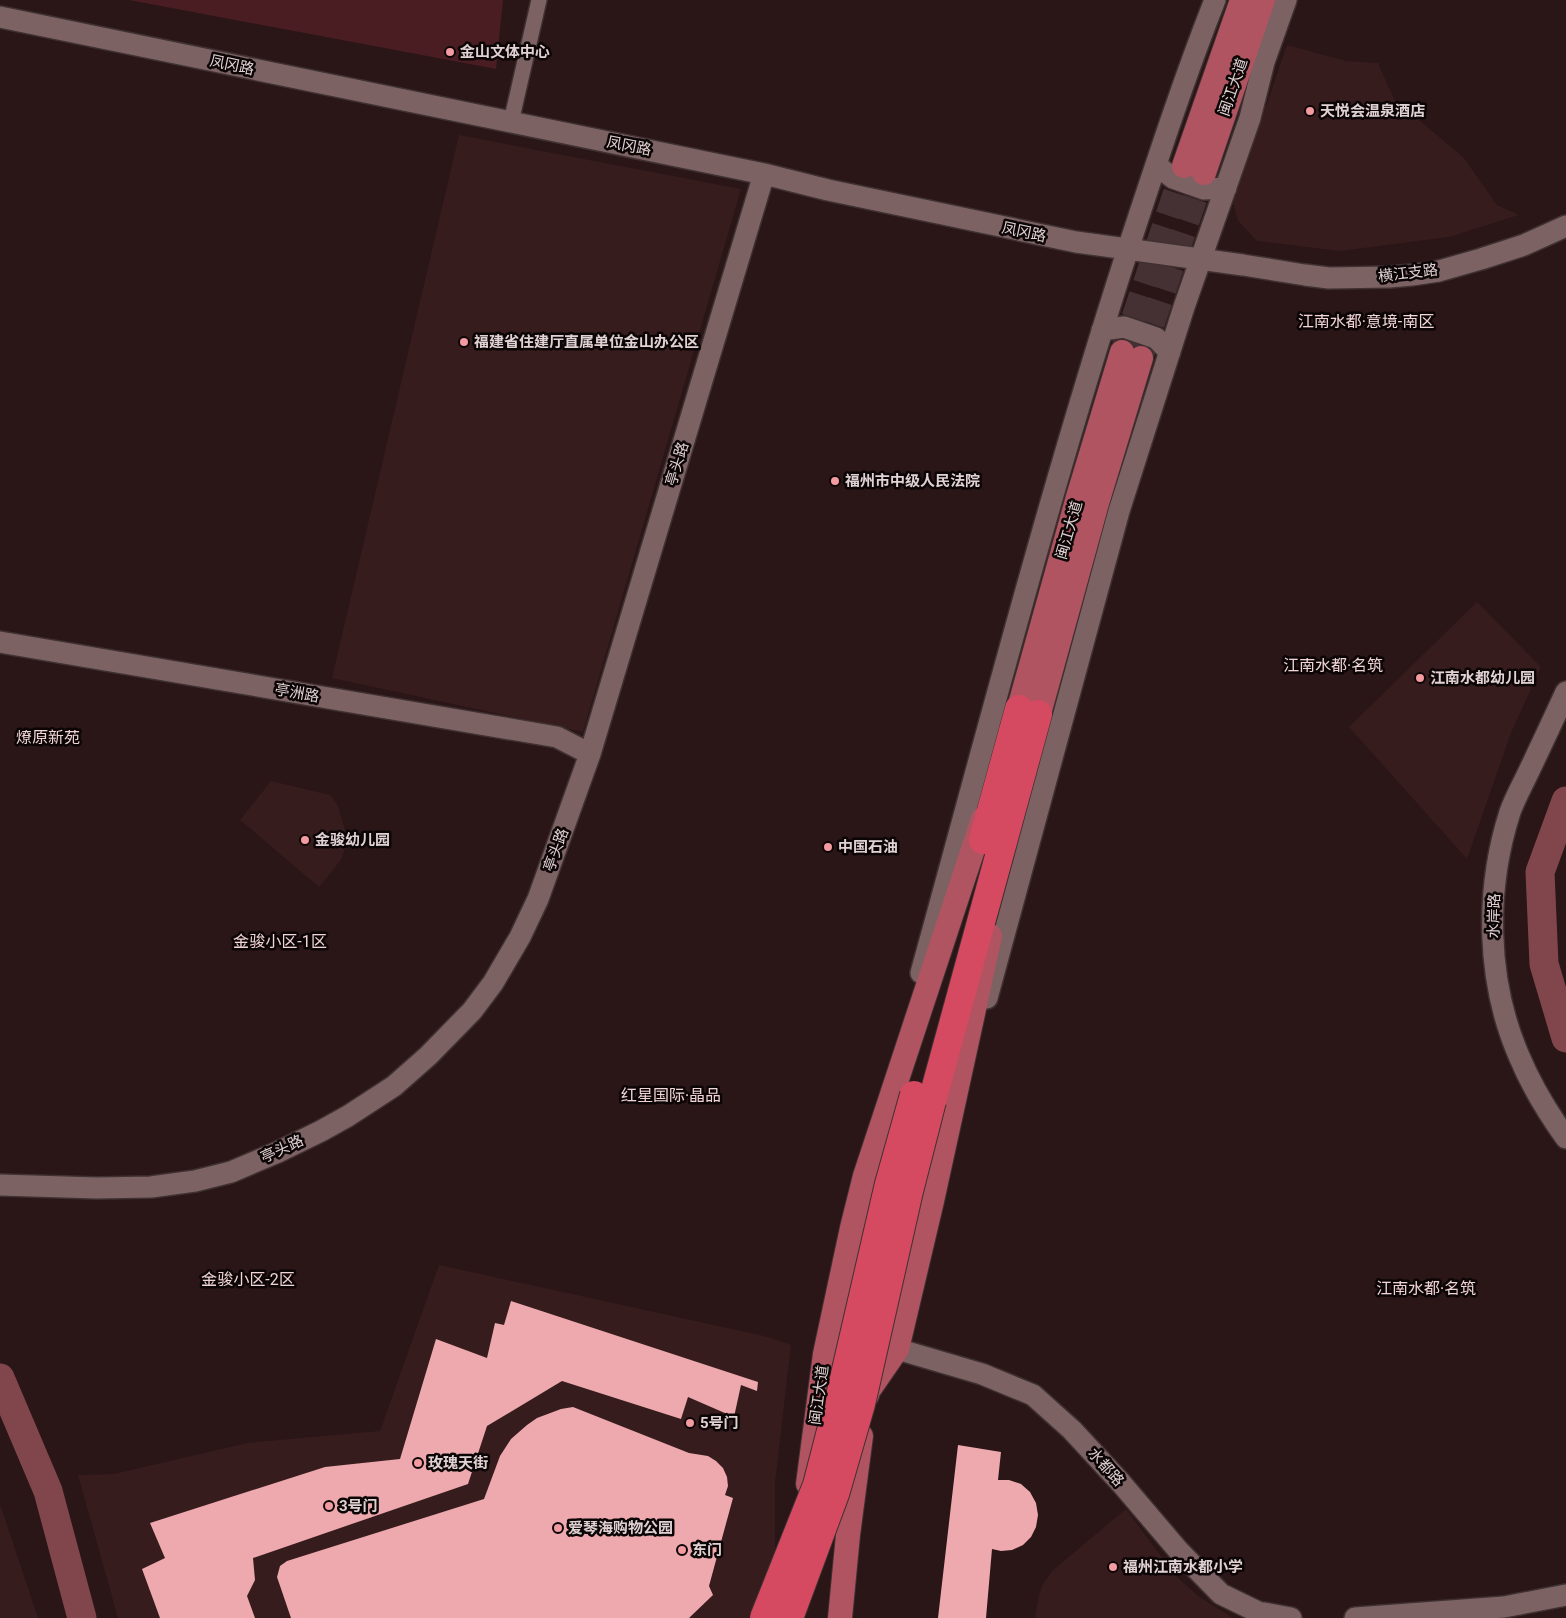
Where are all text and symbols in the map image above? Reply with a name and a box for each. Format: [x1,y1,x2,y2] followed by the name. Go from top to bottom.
[460,43,550,61] place label: 金山文体中心
[444,46,456,58] marker: 金山文体中心
[208,52,256,78] street label: 凤冈路
[1215,56,1251,118] street label: 闽江大道
[1320,102,1425,120] place label: 天悦会温泉酒店
[1304,105,1316,117] marker: 天悦会温泉酒店
[605,133,653,159] street label: 凤冈路
[1000,219,1048,245] street label: 凤冈路
[1377,260,1439,286] street label: 横江支路
[1298,312,1434,331] district label: 江南水都·意境-南区
[474,333,699,351] place label: 福建省住建厅直属单位金山办公区
[458,336,470,348] marker: 福建省住建厅直属单位金山办公区
[662,440,692,488] street label: 亭头路
[845,472,980,490] place label: 福州市中级人民法院
[829,475,841,487] marker: 福州市中级人民法院
[1052,499,1086,561] street label: 闽江大道
[1283,656,1383,675] district label: 江南水都·名筑
[1430,669,1535,687] place label: 江南水都幼儿园
[1414,672,1426,684] marker: 江南水都幼儿园
[273,680,321,706] street label: 亭洲路
[16,728,80,747] district label: 燎原新苑
[540,826,572,874] street label: 亭头路
[315,831,390,849] place label: 金骏幼儿园
[299,834,311,846] marker: 金骏幼儿园
[838,838,898,856] place label: 中国石油
[822,841,834,853] marker: 中国石油
[1485,893,1503,939] street label: 水岸路
[233,932,327,951] district label: 金骏小区-1区
[621,1086,721,1105] district label: 红星国际·晶品
[258,1131,306,1167] street label: 亭头路
[201,1270,295,1289] district label: 金骏小区-2区
[1376,1279,1476,1298] district label: 江南水都·名筑
[806,1364,832,1426] street label: 闽江大道
[700,1414,739,1432] place label: 5号门
[684,1417,696,1429] marker: 5号门
[1084,1444,1128,1490] street label: 水都路
[428,1454,488,1472] place label: 玫瑰天街
[412,1457,424,1469] marker: 玫瑰天街
[339,1497,378,1515] place label: 3号门
[323,1500,335,1512] marker: 3号门
[568,1519,673,1537] place label: 爱琴海购物公园
[552,1522,564,1534] marker: 爱琴海购物公园
[692,1541,722,1559] place label: 东门
[676,1544,688,1556] marker: 东门
[1123,1558,1243,1576] place label: 福州江南水都小学
[1107,1561,1119,1573] marker: 福州江南水都小学

